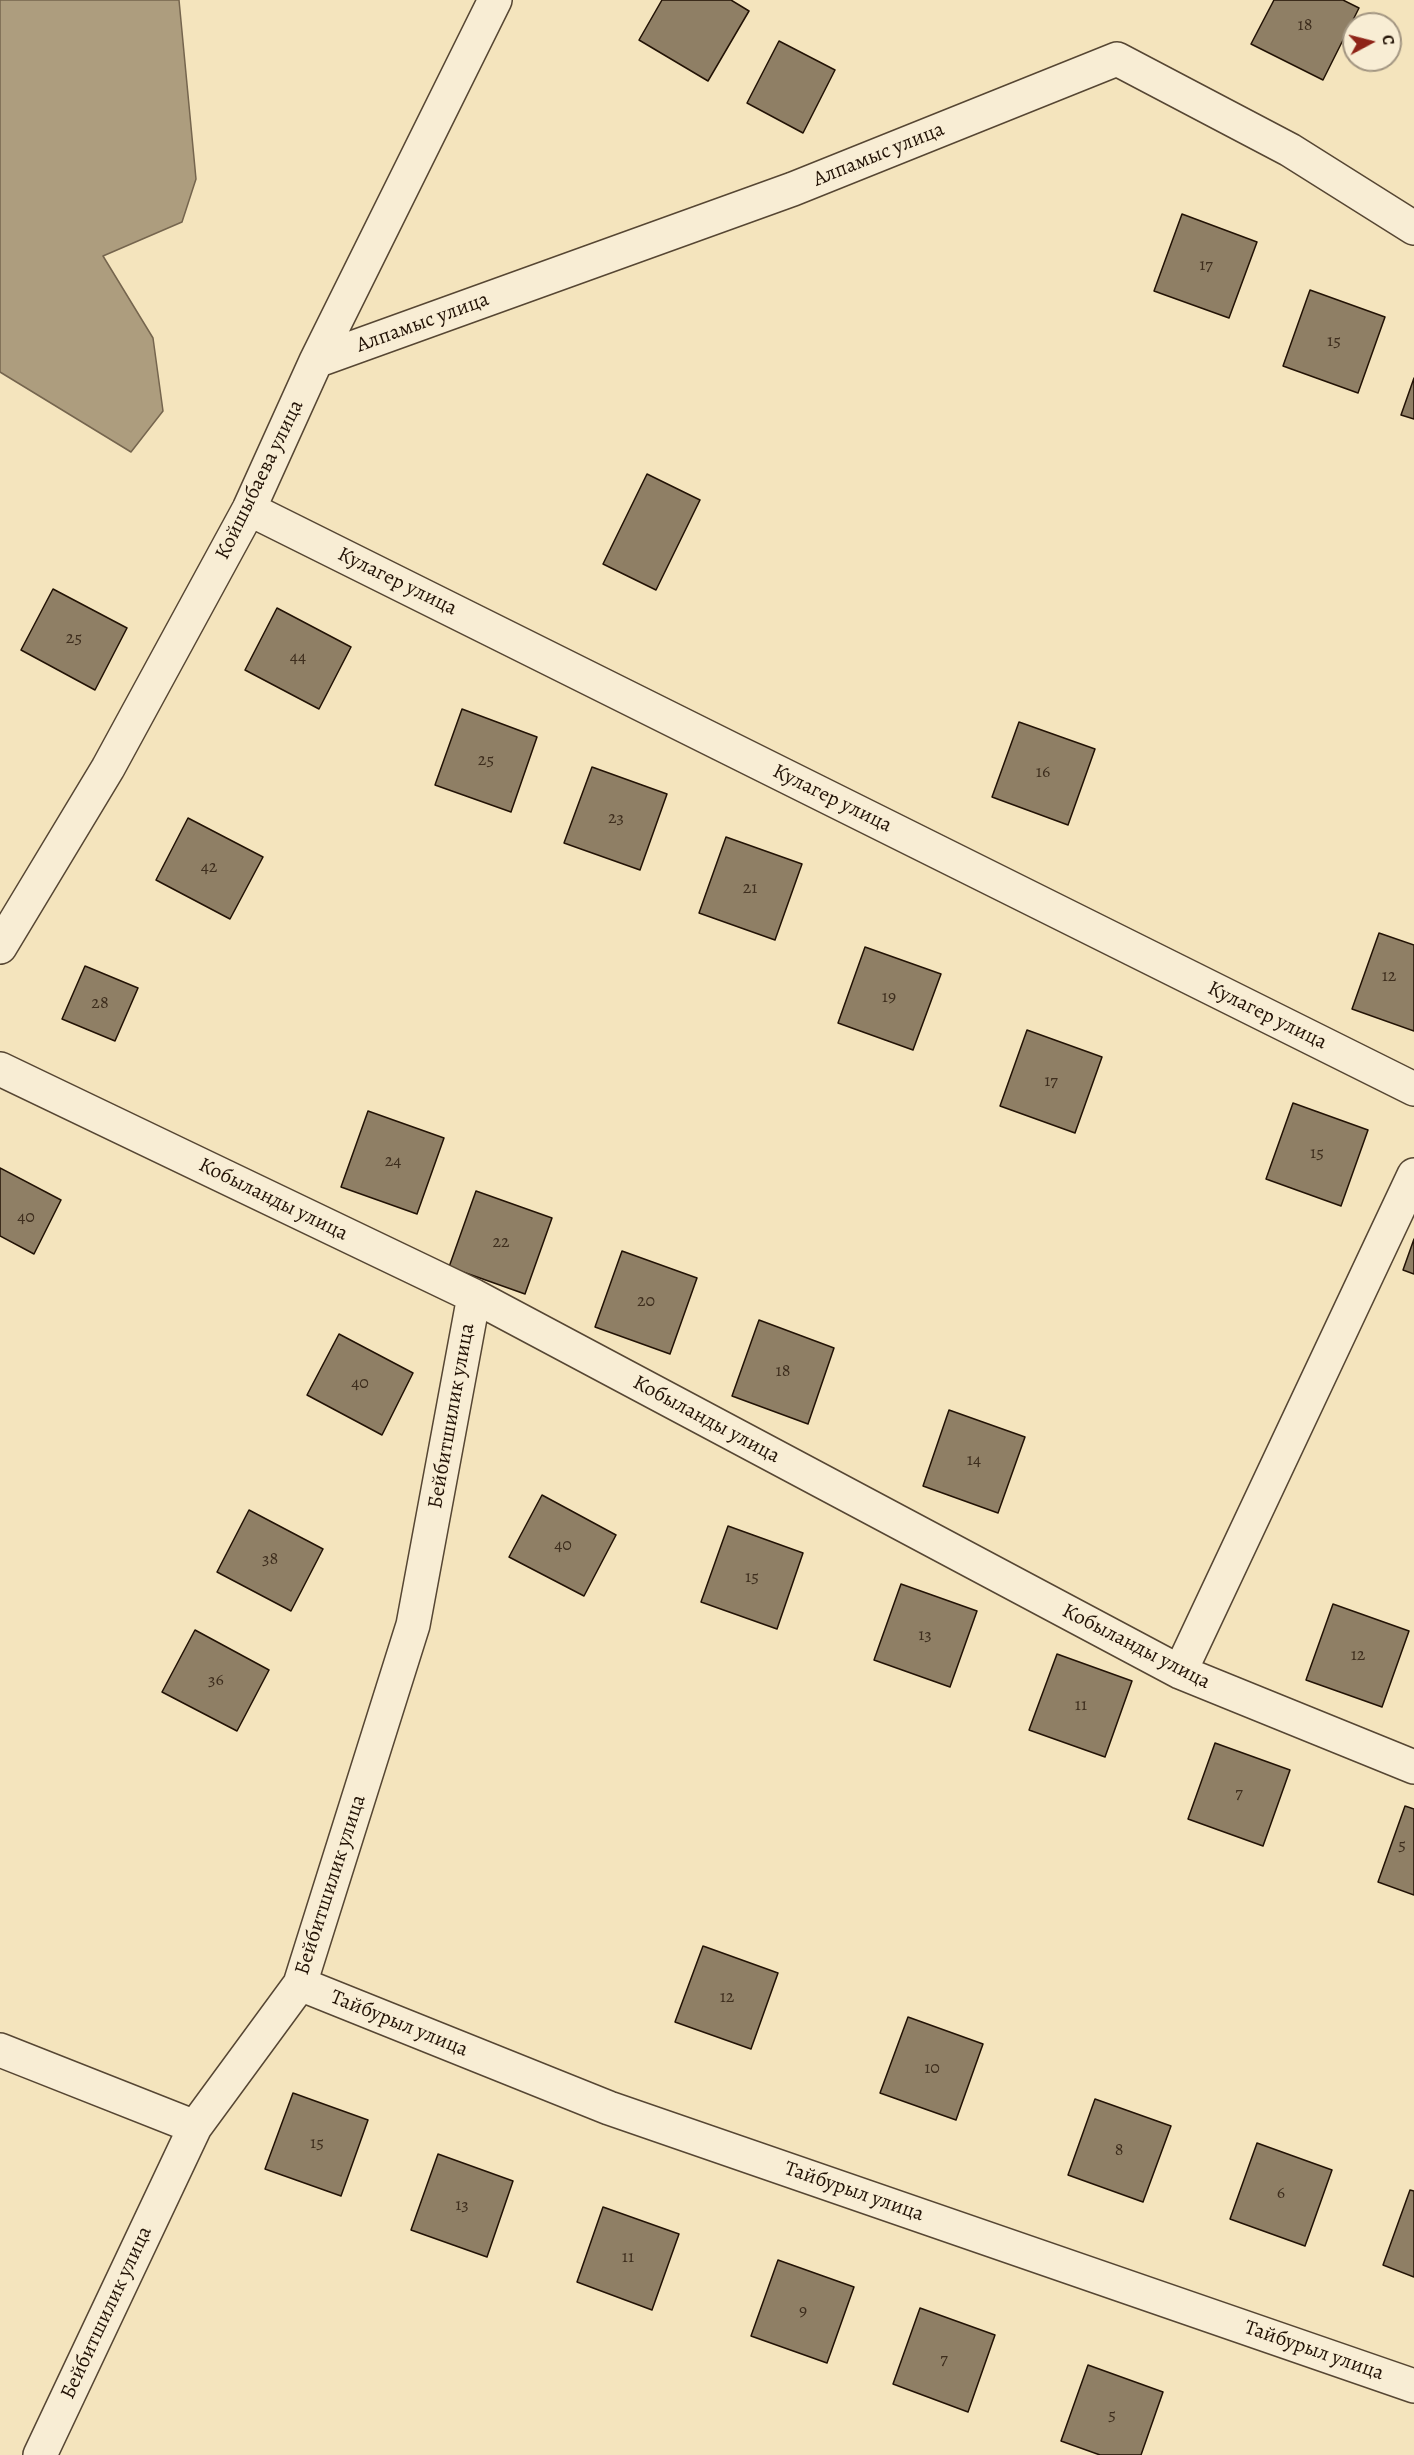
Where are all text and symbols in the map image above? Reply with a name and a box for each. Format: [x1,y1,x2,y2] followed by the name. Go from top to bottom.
[1342,12,1402,72] north arrow
[1298,15,1312,37] house number: 18
[1376,34,1399,46] text: С
[810,117,948,193] street label: Алпамыс улица
[1199,255,1213,277] house number: 17
[353,287,493,359] street label: Алпамыс улица
[1327,331,1341,353] house number: 15
[210,396,310,564] street label: Койшыбаева улица
[333,542,461,622] street label: Кулагер улица
[66,628,82,650] house number: 25
[290,647,306,669] house number: 44
[478,750,494,772] house number: 25
[768,759,896,839] street label: Кулагер улица
[1036,762,1050,784] house number: 16
[608,808,624,830] house number: 23
[201,857,217,879] house number: 42
[743,878,757,900] house number: 21
[1382,966,1396,988] house number: 12
[1203,976,1331,1056] street label: Кулагер улица
[882,987,896,1009] house number: 19
[91,993,109,1015] house number: 28
[1044,1071,1058,1093] house number: 17
[1310,1143,1324,1165] house number: 15
[385,1151,401,1173] house number: 24
[194,1153,352,1247] street label: Кобыланды улица
[17,1207,35,1229] house number: 40
[492,1232,510,1254] house number: 22
[637,1291,655,1313] house number: 20
[423,1321,481,1511] street label: Бейбитшилик улица
[776,1361,790,1383] house number: 18
[628,1371,784,1469] street label: Кобыланды улица
[351,1373,369,1395] house number: 40
[967,1450,981,1472] house number: 14
[554,1535,572,1557] house number: 40
[262,1549,278,1571] house number: 38
[745,1567,759,1589] house number: 15
[1058,1599,1214,1695] street label: Кобыланды улица
[918,1625,932,1647] house number: 13
[1351,1645,1365,1667] house number: 12
[208,1670,224,1692] house number: 36
[1075,1695,1087,1717] house number: 11
[1235,1783,1243,1805] house number: 7
[290,1792,372,1978] street label: Бейбитшилик улица
[1398,1835,1406,1857] house number: 5
[327,1985,471,2063] street label: Тайбурыл улица
[720,1987,734,2009] house number: 12
[924,2058,940,2080] house number: 10
[310,2133,324,2155] house number: 15
[1115,2140,1123,2162] house number: 8
[781,2156,927,2228] street label: Тайбурыл улица
[1277,2183,1285,2205] house number: 6
[455,2195,469,2217] house number: 13
[56,2223,158,2403] street label: Бейбитшилик улица
[622,2247,634,2269] house number: 11
[799,2301,807,2323] house number: 9
[1241,2315,1387,2387] street label: Тайбурыл улица
[940,2349,948,2371] house number: 7
[1108,2405,1116,2427] house number: 5

